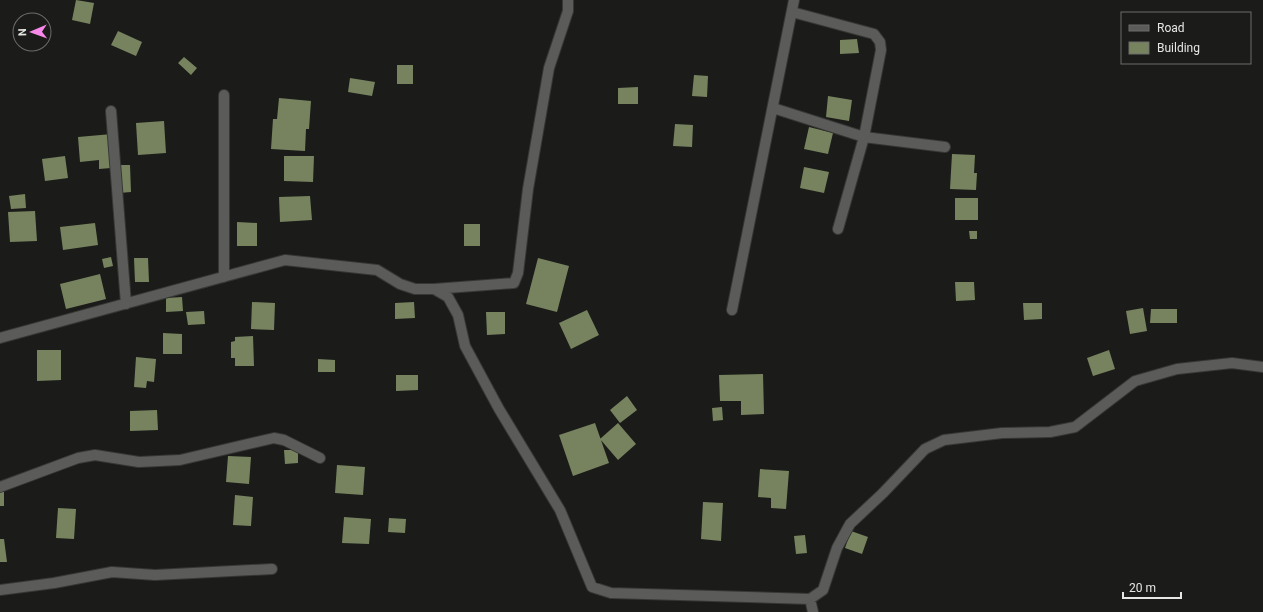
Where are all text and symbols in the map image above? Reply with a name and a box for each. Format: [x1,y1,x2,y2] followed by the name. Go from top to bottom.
[12,12,52,52] north arrow
[1121,12,1251,64] legend
[1157,21,1185,35] text: Road
[16,28,29,36] text: N
[1157,41,1200,55] text: Building
[1123,574,1181,600] scale bar
[1129,581,1156,595] text: 20 m

